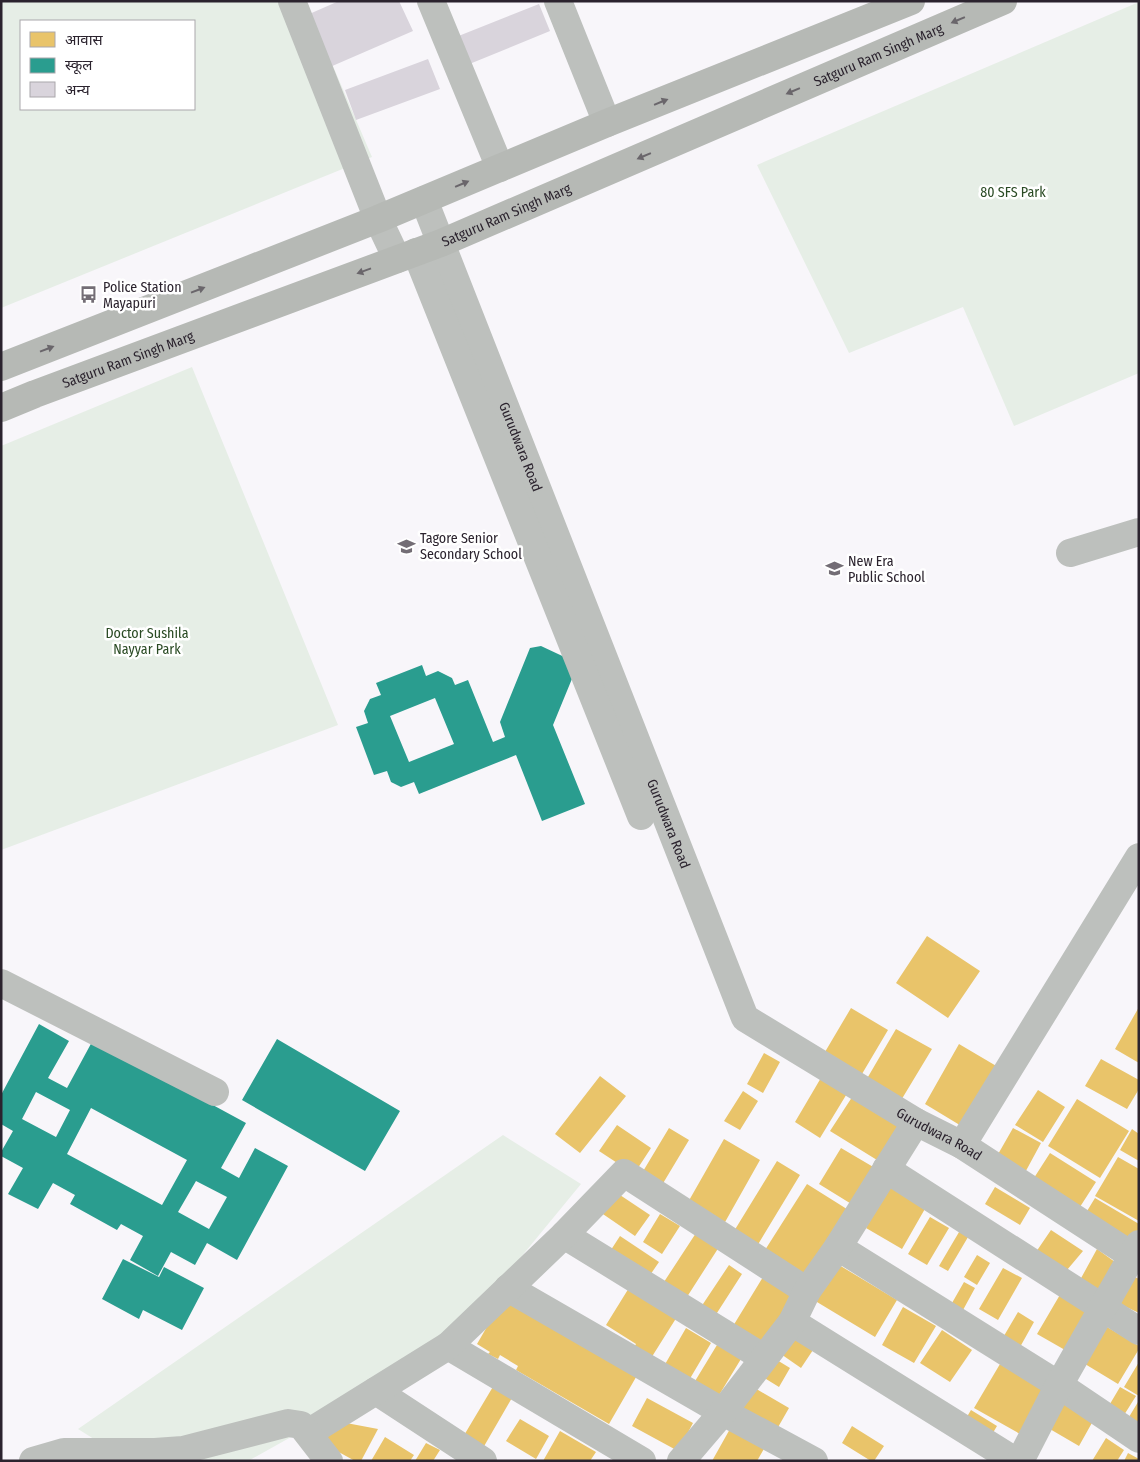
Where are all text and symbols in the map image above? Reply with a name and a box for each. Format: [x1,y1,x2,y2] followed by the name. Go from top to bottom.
[951,17,965,25] one-way arrow
[20,20,195,110] legend
[811,20,946,91] street label: Satguru Ram Singh Marg
[65,31,104,49] text: आवास
[65,56,93,75] text: स्कूल
[65,81,90,99] text: अन्य
[786,88,800,96] one-way arrow
[654,97,668,105] one-way arrow
[637,152,651,160] one-way arrow
[455,179,469,187] one-way arrow
[439,180,574,251] street label: Satguru Ram Singh Marg
[980,184,1046,201] park label: 80 SFS Park
[356,267,371,275] one-way arrow
[103,279,182,312] place label: Police Station Mayapuri
[79,285,99,305] bus stop icon: Police Station Mayapuri
[191,286,206,294] one-way arrow
[60,327,197,392] street label: Satguru Ram Singh Marg
[39,345,54,352] one-way arrow
[495,400,546,494] street label: Gurudwara Road
[420,530,522,563] place label: Tagore Senior Secondary School
[396,536,416,556] school or university icon: Tagore Senior Secondary School
[848,553,925,586] place label: New Era Public School
[824,559,844,579] school or university icon: New Era Public School
[105,625,189,658] park label: Doctor Sushila Nayyar Park
[643,777,693,871] street label: Gurudwara Road
[893,1104,985,1165] street label: Gurudwara Road

